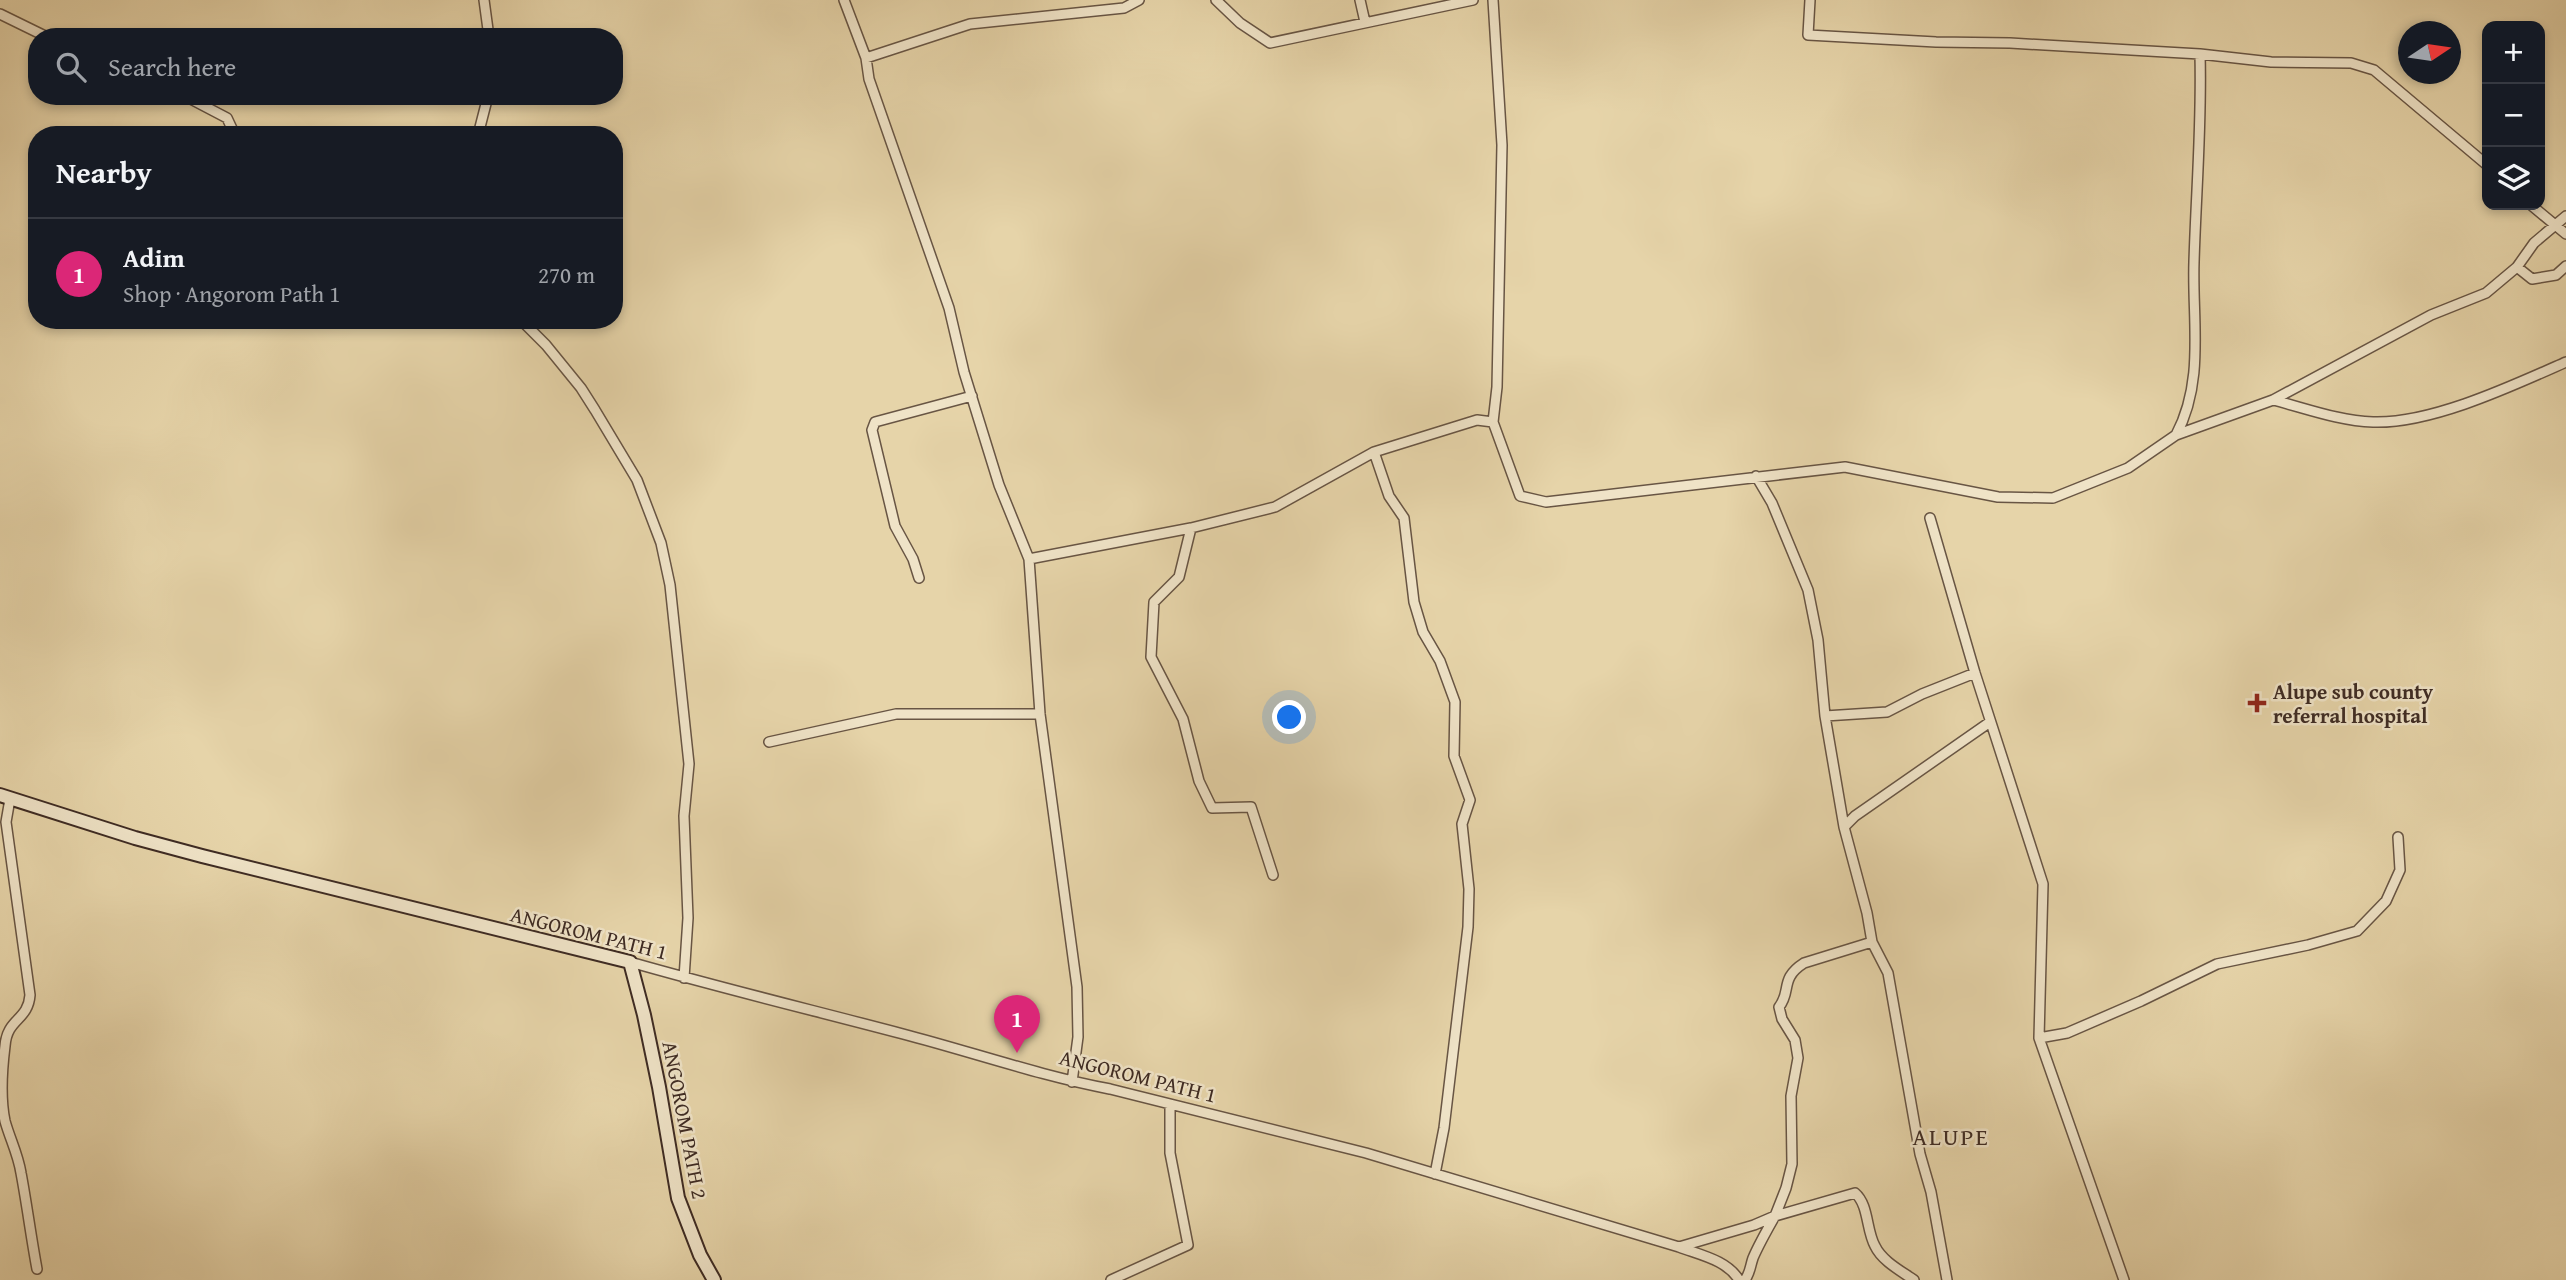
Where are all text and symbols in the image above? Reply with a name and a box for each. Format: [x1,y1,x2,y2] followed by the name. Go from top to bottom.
[2398,21,2461,84] north arrow
[2482,21,2545,210] map controls
[2482,21,2545,84] button: +
[28,28,623,105] search box
[108,47,236,86] text: Search here
[52,48,90,86] icon: search
[2482,84,2545,147] button: −
[2482,147,2545,210] button: layers
[56,150,152,194] text: Nearby
[123,238,185,277] text: Adim
[73,258,85,291] text: 1
[538,258,595,291] text: 270 m
[123,277,340,310] text: Shop · Angorom Path 1
[2273,676,2433,731] place label: Alupe sub county referral hospital
[2247,693,2267,713] marker: Alupe sub county referral hospital
[1272,700,1306,734] your location
[507,899,671,967] street label: ANGOROM PATH 1
[994,995,1040,1053] pin: 1
[654,1038,716,1202] street label: ANGOROM PATH 2
[1056,1042,1220,1110] street label: ANGOROM PATH 1
[1912,1119,1990,1154] district label: ALUPE

